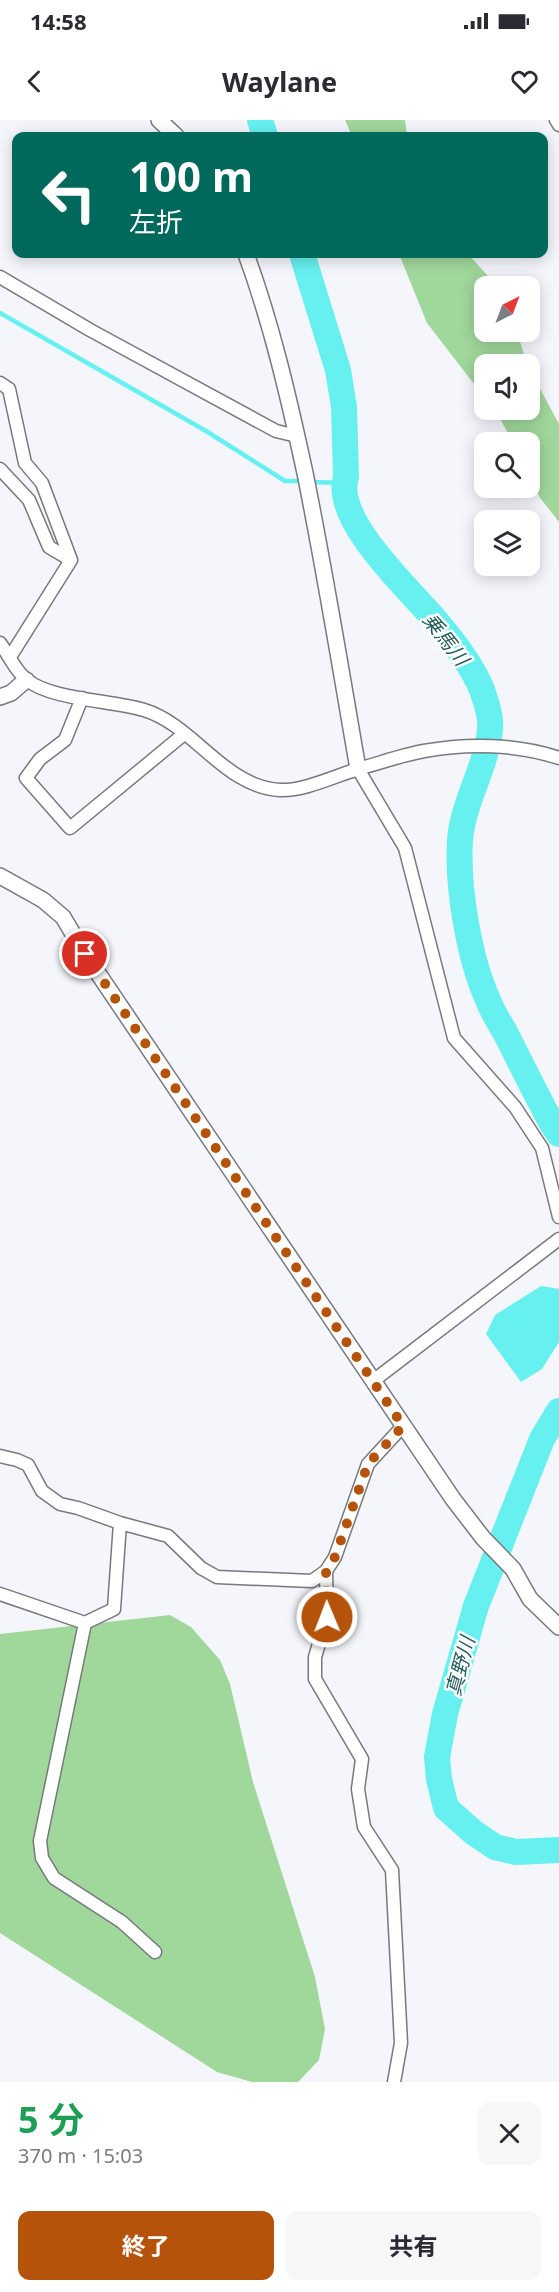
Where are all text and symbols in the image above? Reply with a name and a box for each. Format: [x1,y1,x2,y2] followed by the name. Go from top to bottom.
[30,6,87,36] text: 14:58
[222,63,337,100] text: Waylane
[18,65,51,98] icon: back
[508,65,541,98] icon: heart
[129,147,253,204] text: 100 m
[30,156,108,234] icon: left
[129,203,183,240] text: 左折
[474,276,540,342] north arrow
[474,276,540,576] map controls
[474,354,540,420] button: sound
[474,432,540,498] button: search
[474,510,540,576] button: layers
[417,607,476,673] water label: 乗馬川
[59,928,110,979] pin
[68,937,101,970] icon: arrive
[295,1585,359,1649] position arrow
[439,1632,481,1698] water label: 真野川
[18,2095,84,2144] text: 5 分
[478,2102,541,2165] button: close
[18,2142,143,2169] text: 370 m · 15:03
[18,2211,274,2280] button: 終了
[286,2211,541,2280] button: 共有

